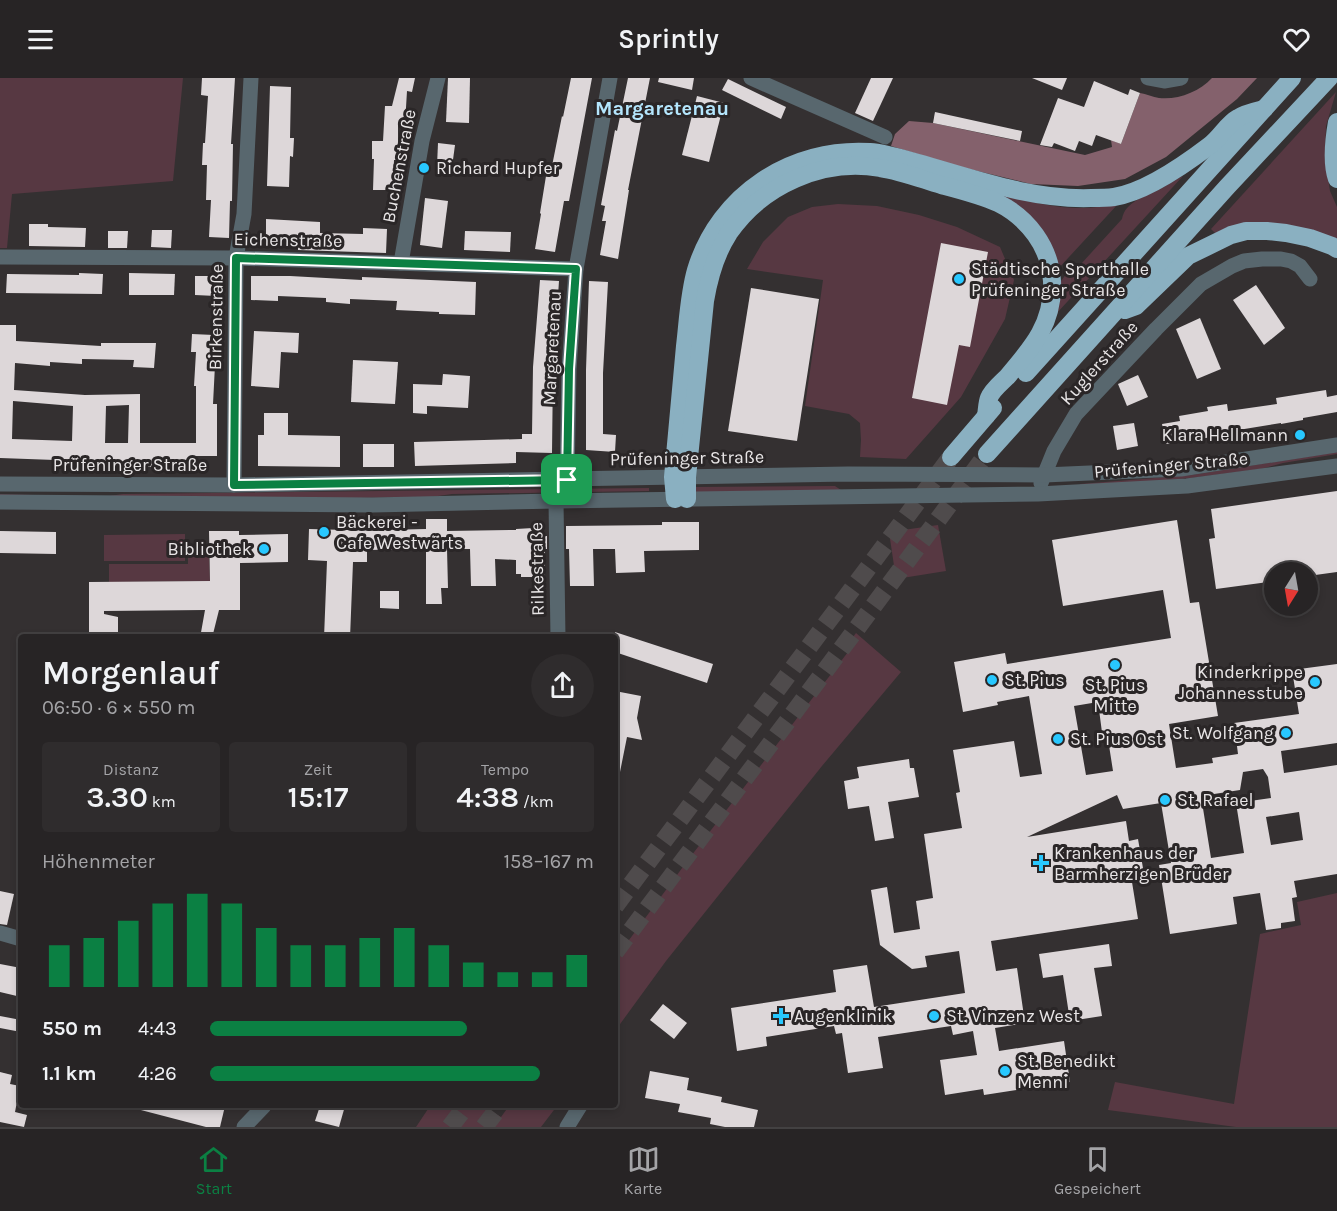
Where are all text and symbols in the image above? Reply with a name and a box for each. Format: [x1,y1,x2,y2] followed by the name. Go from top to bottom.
[24,23,57,56] icon: menu
[618,23,719,55] text: Sprintly
[1280,23,1313,56] icon: heart
[595,97,729,120] district label: Margaretenau
[377,107,421,225] street label: Buchenstraße
[436,157,560,179] place label: Richard Hupfer
[417,161,431,175] marker: Richard Hupfer
[233,228,343,252] street label: Eichenstraße
[971,258,1149,301] place label: Städtische Sporthalle Prüfeninger Straße
[204,264,228,370] street label: Birkenstraße
[952,272,966,286] marker: Städtische Sporthalle Prüfeninger Straße
[538,290,566,406] street label: Margaretenau
[1055,316,1143,410] street label: Kuglerstraße
[1162,424,1288,446] place label: Klara Hellmann
[1293,428,1307,442] marker: Klara Hellmann
[610,446,764,470] street label: Prüfeninger Straße
[1093,447,1249,483] street label: Prüfeninger Straße
[53,454,207,476] street label: Prüfeninger Straße
[541,454,592,505] pin
[550,463,583,496] icon: arrive
[336,511,463,554] place label: Bäckerei - Cafe Westwärts
[525,522,549,616] street label: Rilkestraße
[317,525,331,539] marker: Bäckerei - Cafe Westwärts
[168,538,252,560] place label: Bibliothek
[257,542,271,556] marker: Bibliothek
[1264,562,1318,616] north arrow
[1264,562,1318,616] map controls
[42,654,219,692] text: Morgenlauf
[531,654,594,717] button: share
[1108,658,1122,672] marker: St. Pius Mitte
[1178,661,1303,704] place label: Kinderkrippe Johannesstube
[1004,669,1065,691] place label: St. Pius
[985,673,999,687] marker: St. Pius
[1085,674,1145,717] place label: St. Pius Mitte
[1308,675,1322,689] marker: Kinderkrippe Johannesstube
[42,696,196,719] text: 06:50 · 6 × 550 m
[1172,722,1274,744] place label: St. Wolfgang
[1279,726,1293,740] marker: St. Wolfgang
[1070,728,1163,750] place label: St. Pius Ost
[1051,732,1065,746] marker: St. Pius Ost
[103,760,159,779] text: Distanz
[304,760,332,779] text: Zeit
[481,760,529,779] text: Tempo
[86,779,148,815] text: 3.30
[288,779,348,815] text: 15:17
[456,779,519,815] text: 4:38
[1177,789,1253,811] place label: St. Rafael
[148,792,176,811] text: km
[519,792,554,811] text: /km
[1158,793,1172,807] marker: St. Rafael
[1054,842,1229,885] place label: Krankenhaus der Barmherzigen Brüder
[42,850,155,873] text: Höhenmeter
[503,850,594,873] text: 158–167 m
[1032,854,1050,872] marker: Krankenhaus der Barmherzigen Brüder
[794,1005,892,1027] place label: Augenklinik
[946,1005,1080,1027] place label: St. Vinzenz West
[772,1007,790,1025] marker: Augenklinik
[927,1009,941,1023] marker: St. Vinzenz West
[42,1017,102,1040] text: 550 m
[138,1017,177,1040] text: 4:43
[1017,1050,1116,1093] place label: St. Benedikt Menni
[42,1062,96,1085] text: 1.1 km
[138,1062,177,1085] text: 4:26
[998,1064,1012,1078] marker: St. Benedikt Menni
[196,1143,232,1198] tab: Start
[624,1143,662,1198] tab: Karte
[1054,1143,1141,1198] tab: Gespeichert

